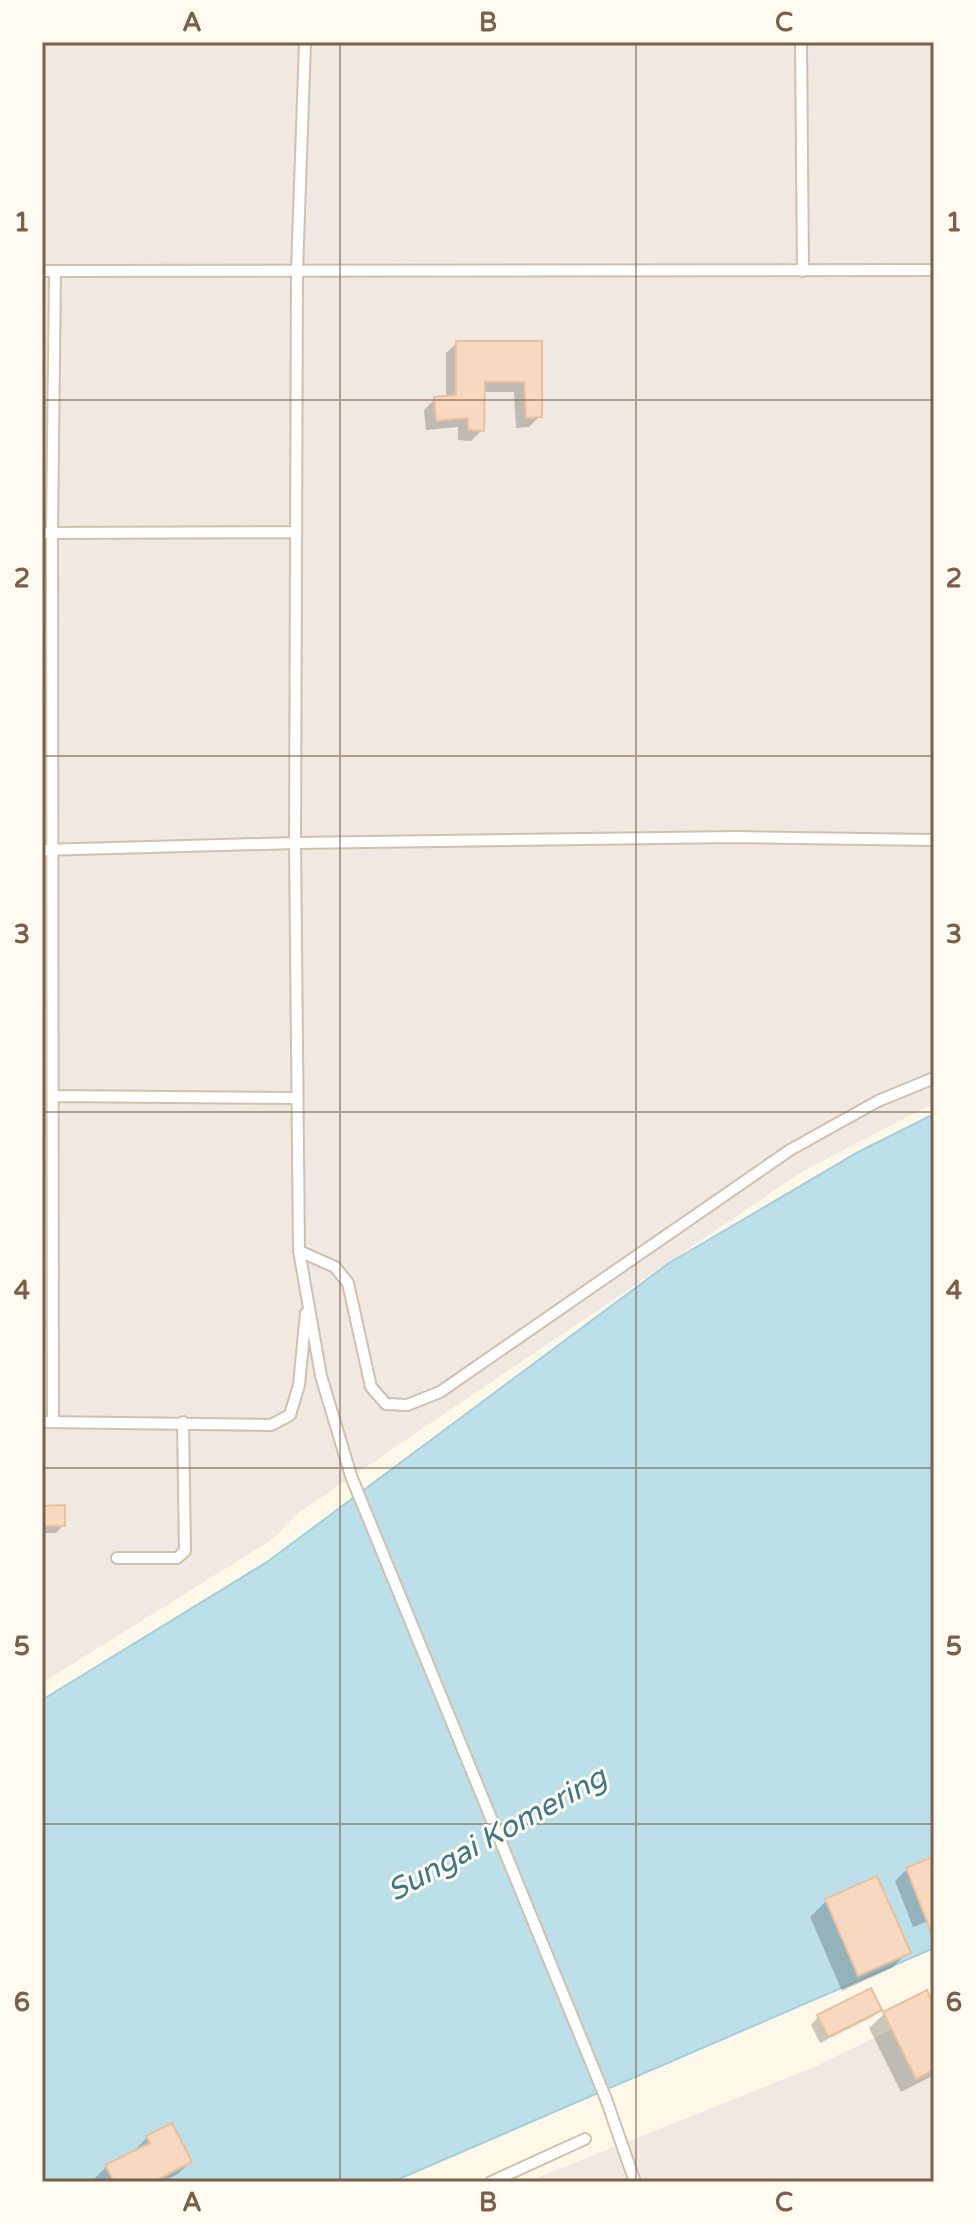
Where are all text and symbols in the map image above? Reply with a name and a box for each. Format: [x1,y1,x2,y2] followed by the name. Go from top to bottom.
[182,7,202,38] text: A
[479,7,497,38] text: B
[775,7,793,38] text: C
[14,207,30,238] text: 1
[946,207,962,238] text: 1
[14,563,30,594] text: 2
[946,563,962,594] text: 2
[14,919,30,950] text: 3
[946,919,962,950] text: 3
[14,1275,30,1306] text: 4
[946,1275,962,1306] text: 4
[14,1631,30,1662] text: 5
[946,1631,962,1662] text: 5
[381,1757,615,1910] water label: Sungai Komering
[14,1987,30,2018] text: 6
[946,1987,962,2018] text: 6
[182,2187,202,2218] text: A
[479,2187,497,2218] text: B
[775,2187,793,2218] text: C

